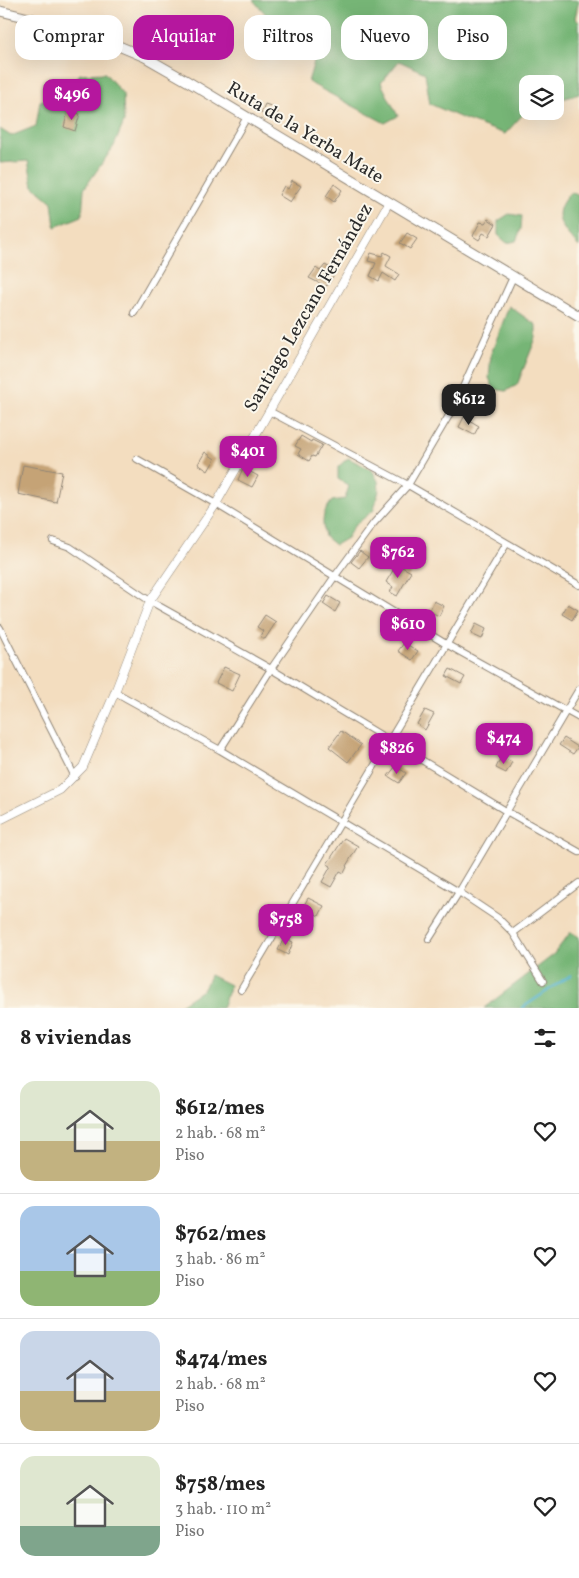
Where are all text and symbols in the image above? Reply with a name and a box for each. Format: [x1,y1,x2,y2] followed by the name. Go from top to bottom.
[15,15,123,60] chip: Comprar
[133,15,234,60] chip: Alquilar
[244,15,331,60] chip: Filtros
[341,15,428,60] chip: Nuevo
[438,15,507,60] chip: Piso
[519,75,564,120] map controls
[519,75,564,120] button: layers
[222,76,388,190] street label: Ruta de la Yerba Mate
[42,78,102,121] pin: $496
[54,84,90,106] text: $496
[238,199,380,417] street label: Santiago Lezcano Fernández
[439,384,499,426] pin: $612
[453,389,485,411] text: $612
[218,436,278,478] pin: $401
[231,441,265,463] text: $401
[368,536,428,579] pin: $762
[381,542,415,564] text: $762
[378,608,438,651] pin: $610
[391,614,425,636] text: $610
[474,722,534,765] pin: $474
[487,728,521,750] text: $474
[367,732,427,775] pin: $826
[380,738,414,760] text: $826
[256,904,316,946] pin: $758
[270,909,303,931] text: $758
[20,1024,131,1053] text: 8 viviendas
[531,1024,559,1052] icon: filters
[175,1094,265,1123] text: $612/mes
[60,1101,120,1161] icon: home
[531,1117,559,1145] icon: heart
[175,1123,266,1145] text: 2 hab. · 68 m²
[175,1145,204,1167] text: Piso
[175,1220,266,1249] text: $762/mes
[60,1226,120,1286] icon: home
[531,1242,559,1270] icon: heart
[175,1249,265,1271] text: 3 hab. · 86 m²
[175,1271,204,1293] text: Piso
[175,1345,268,1374] text: $474/mes
[60,1351,120,1411] icon: home
[531,1367,559,1395] icon: heart
[175,1374,266,1396] text: 2 hab. · 68 m²
[175,1396,204,1418] text: Piso
[175,1470,266,1499] text: $758/mes
[60,1476,120,1536] icon: home
[531,1492,559,1520] icon: heart
[175,1499,271,1521] text: 3 hab. · 110 m²
[175,1521,204,1543] text: Piso

